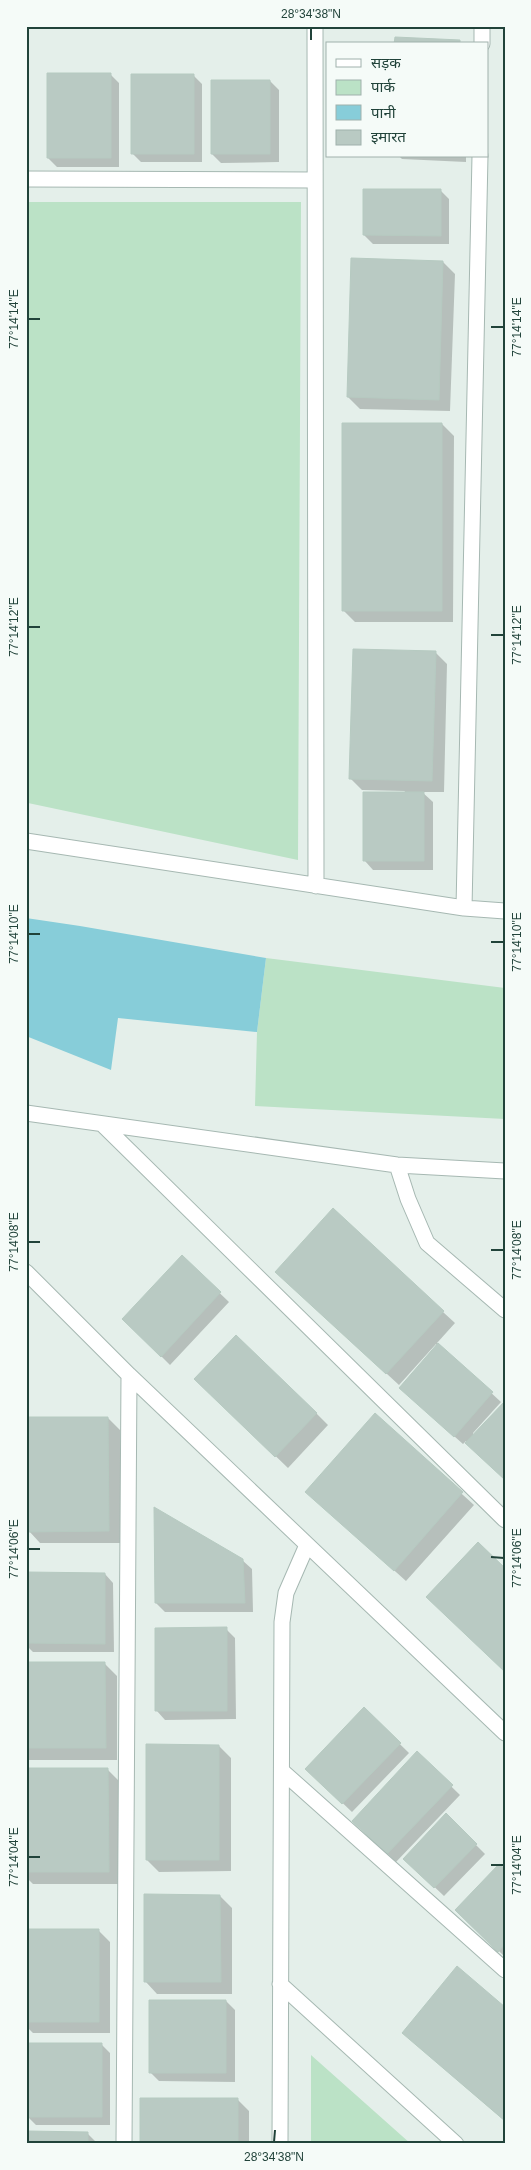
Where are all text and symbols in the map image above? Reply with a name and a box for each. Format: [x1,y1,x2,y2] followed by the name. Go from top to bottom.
[281,7,341,21] text: 28°34'38"N
[326,42,488,158] legend
[371,54,401,71] text: सड़क
[371,78,395,95] text: पार्क
[371,104,397,121] text: पानी
[371,128,406,145] text: इमारत
[7,289,21,349] text: 77°14'14"E
[510,297,524,357] text: 77°14'14"E
[7,597,21,657] text: 77°14'12"E
[510,605,524,665] text: 77°14'12"E
[7,904,21,964] text: 77°14'10"E
[510,912,524,972] text: 77°14'10"E
[7,1212,21,1272] text: 77°14'08"E
[510,1220,524,1280] text: 77°14'08"E
[7,1519,21,1579] text: 77°14'06"E
[510,1528,524,1588] text: 77°14'06"E
[7,1827,21,1887] text: 77°14'04"E
[510,1835,524,1895] text: 77°14'04"E
[244,2150,304,2164] text: 28°34'38"N

